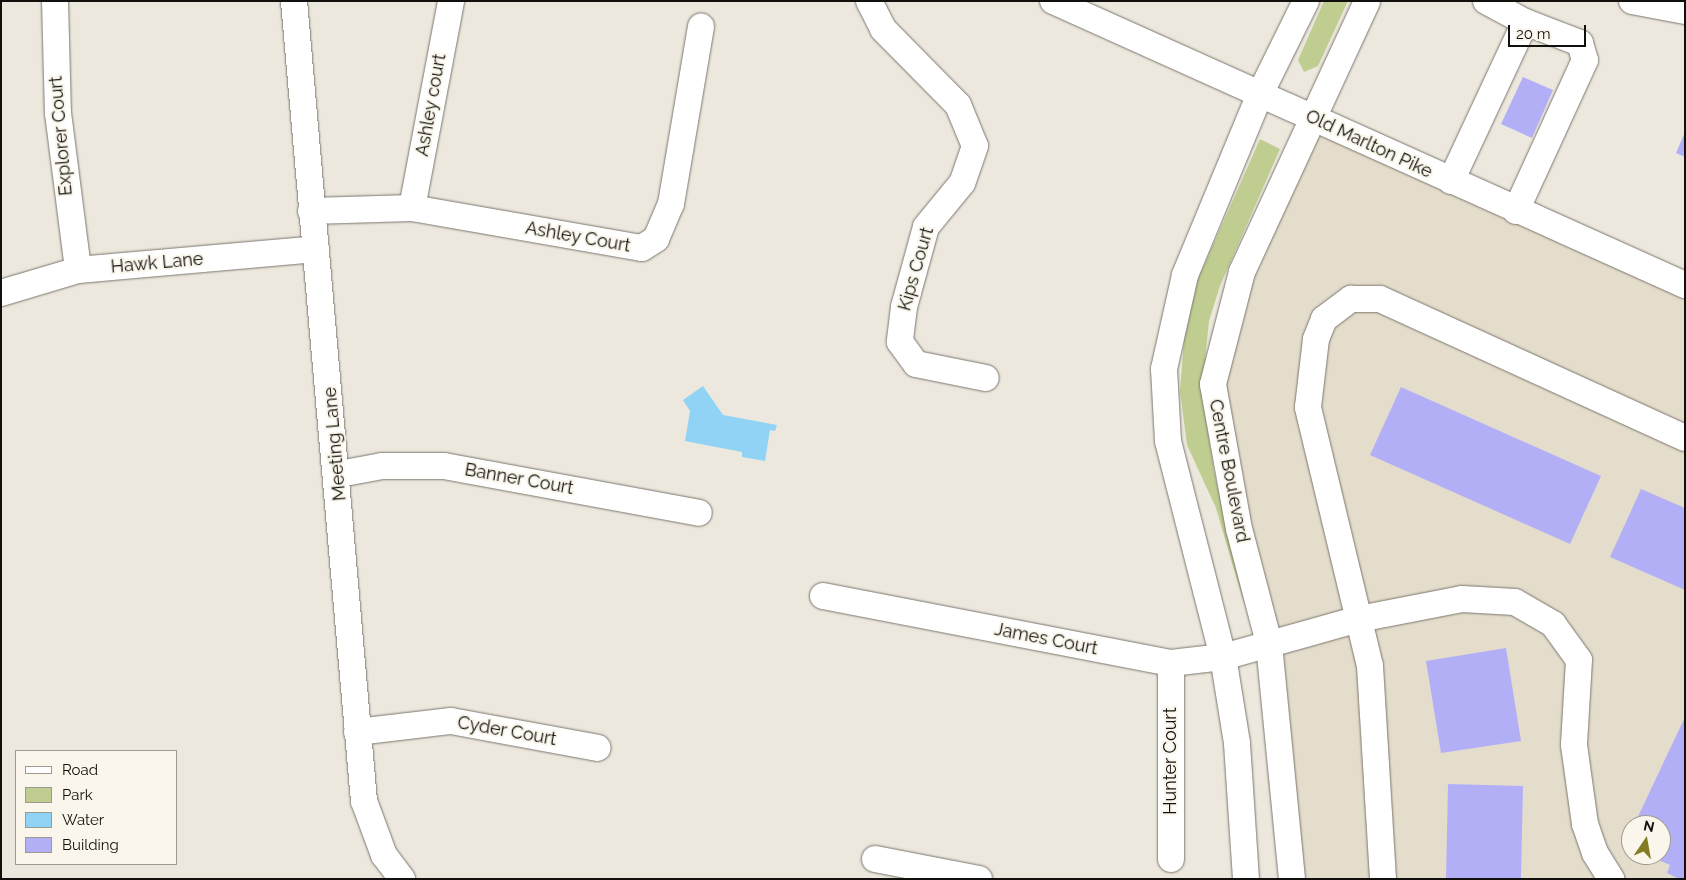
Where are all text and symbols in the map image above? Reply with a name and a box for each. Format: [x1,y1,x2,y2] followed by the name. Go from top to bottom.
[1511,15,1588,47] scale bar
[1516,25,1551,43] text: 20 m
[411,52,451,158] street label: Ashley court
[45,75,77,197] street label: Explorer Court
[1302,105,1436,183] street label: Old Marlton Pike
[524,217,632,257] street label: Ashley Court
[894,225,938,313] street label: Kips Court
[110,248,204,278] street label: Hawk Lane
[319,386,351,502] street label: Meeting Lane
[1205,397,1253,545] street label: Centre Boulevard
[463,459,575,499] street label: Banner Court
[992,618,1100,660] street label: James Court
[1159,707,1181,815] street label: Hunter Court
[456,712,558,750] street label: Cyder Court
[15,750,178,865] legend
[62,761,98,779] text: Road
[62,786,93,804] text: Park
[62,811,104,829] text: Water
[1621,815,1671,865] north arrow
[1642,817,1656,835] text: N
[62,836,119,854] text: Building

